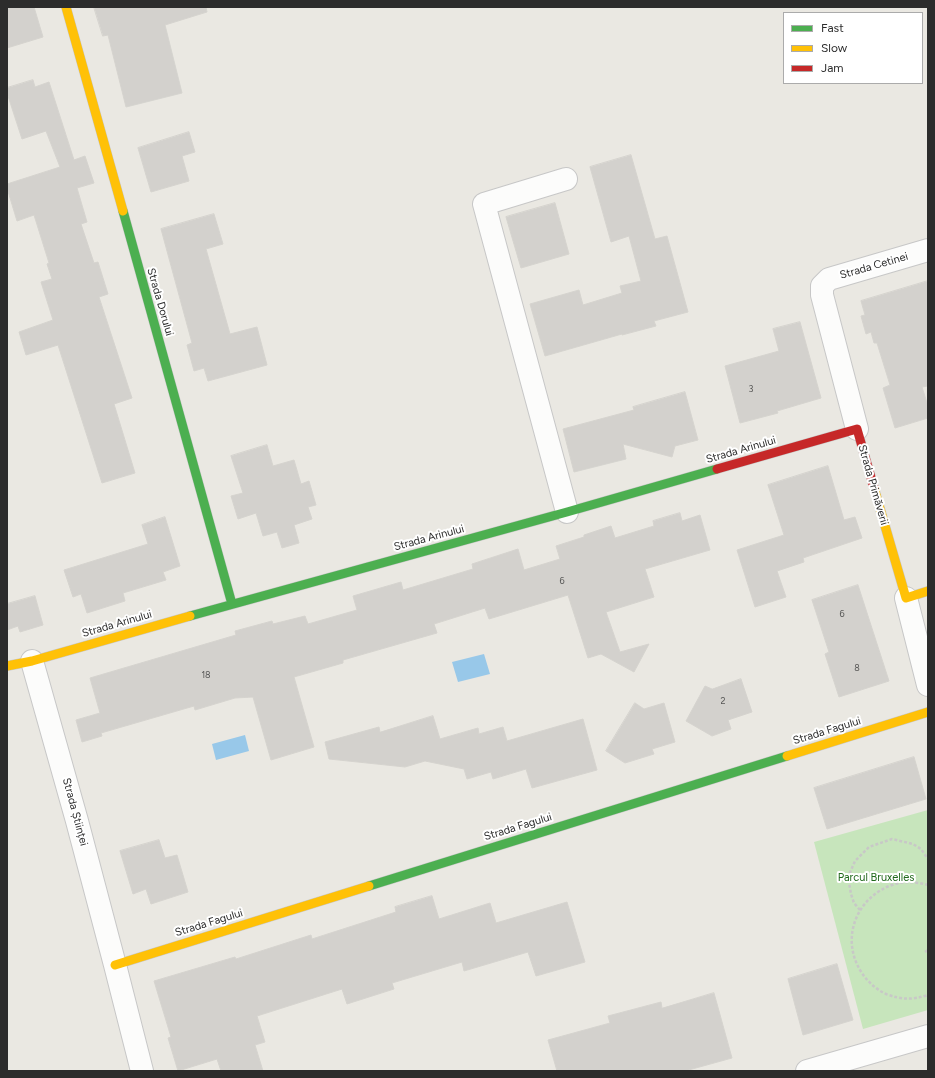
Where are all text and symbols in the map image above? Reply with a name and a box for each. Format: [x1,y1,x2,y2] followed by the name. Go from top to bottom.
[783,12,923,84] legend
[821,21,844,35] text: Fast
[821,41,847,55] text: Slow
[821,61,844,75] text: Jam
[838,250,910,282] street label: Strada Cetinei
[144,267,176,337] street label: Strada Dorului
[749,384,753,394] house number: 3
[705,434,777,466] street label: Strada Arinului
[855,443,891,527] street label: Strada Primăverii
[392,522,466,554] street label: Strada Arinului
[559,576,565,586] house number: 6
[81,608,153,640] street label: Strada Arinului
[839,609,845,619] house number: 6
[854,663,860,673] house number: 8
[201,670,211,680] house number: 18
[720,696,726,706] house number: 2
[791,714,863,748] street label: Strada Fagului
[60,777,90,847] street label: Strada Științei
[482,810,554,844] street label: Strada Fagului
[838,871,914,885] park label: Parcul Bruxelles
[173,906,245,940] street label: Strada Fagului

